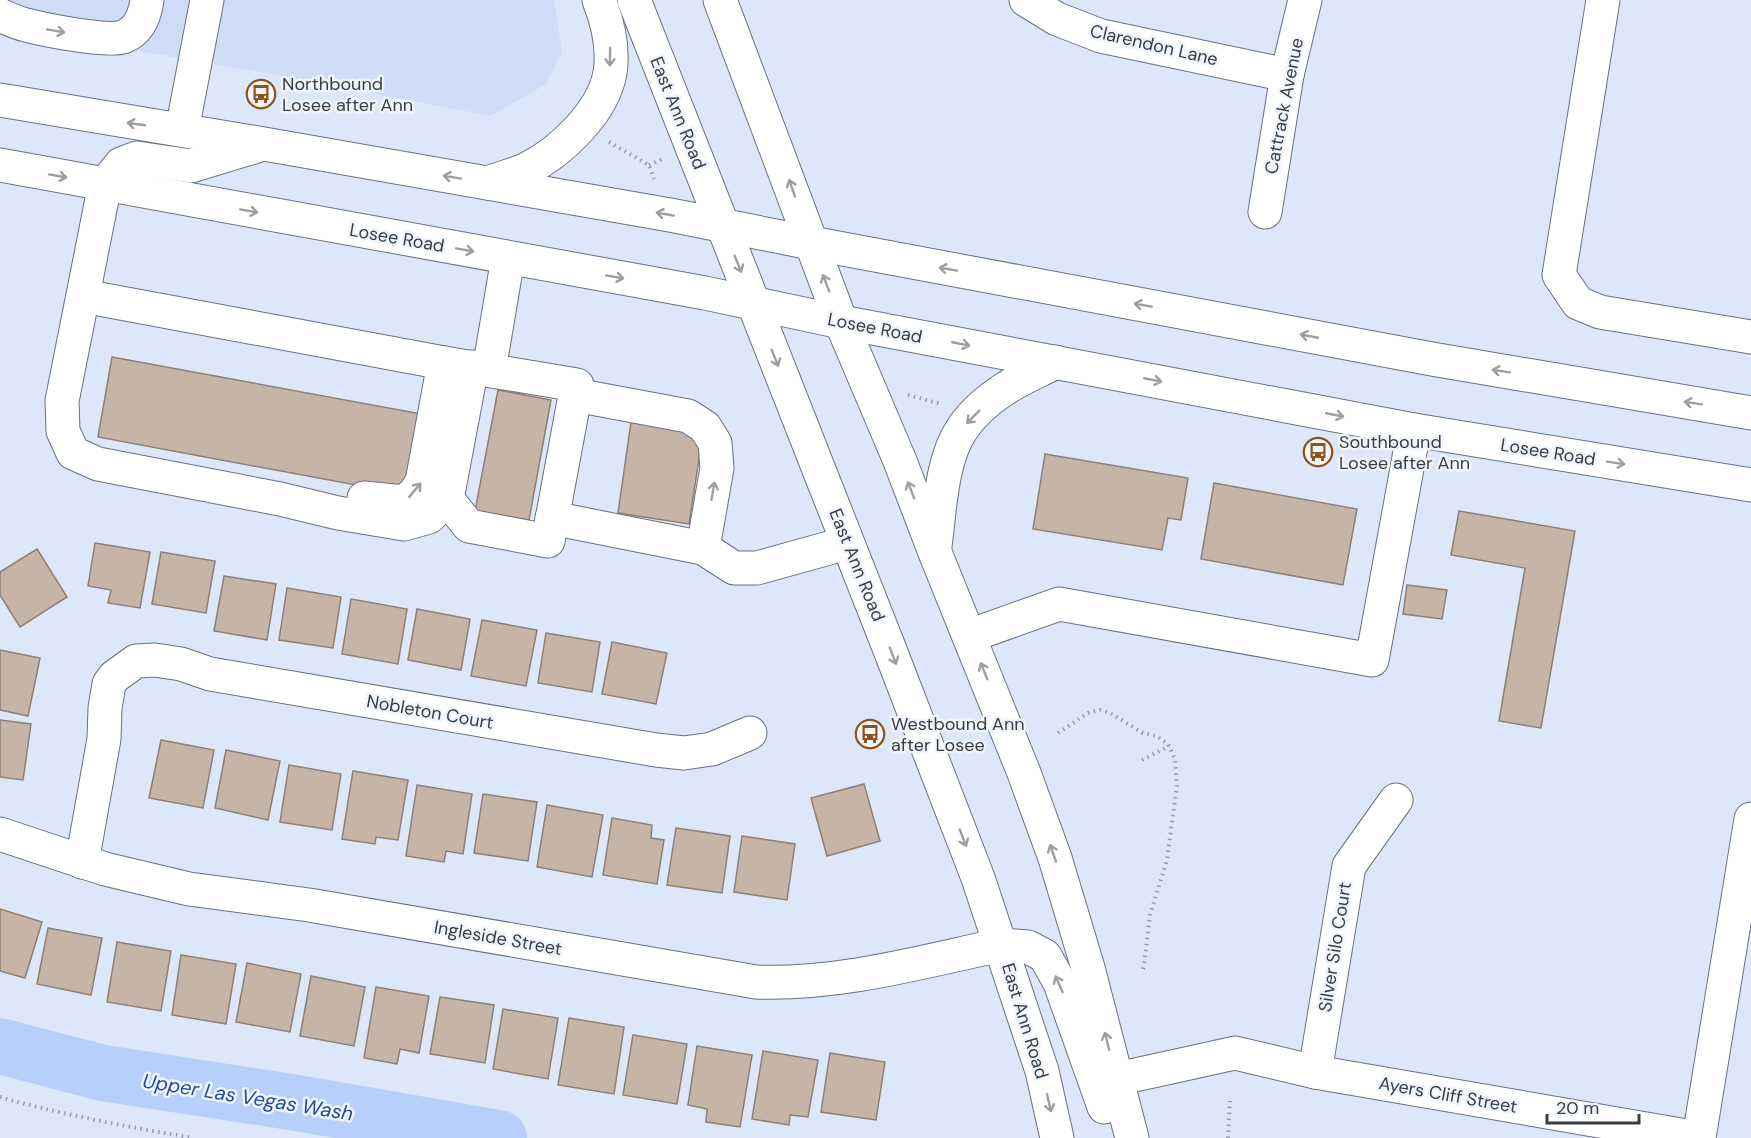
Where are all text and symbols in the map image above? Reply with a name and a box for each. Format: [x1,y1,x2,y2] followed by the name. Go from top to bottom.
[1088,19,1220,71] street label: Clarendon Lane
[46,25,66,36] one-way arrow
[1259,36,1309,176] street label: Cattrack Avenue
[604,46,616,66] one-way arrow
[644,53,712,173] street label: East Ann Road
[282,72,413,117] place label: Northbound Losee after Ann
[245,78,277,110] bus stop icon: Northbound Losee after Ann
[126,118,146,129] one-way arrow
[47,171,67,182] one-way arrow
[443,171,463,182] one-way arrow
[785,179,796,198] one-way arrow
[239,206,259,217] one-way arrow
[656,208,675,219] one-way arrow
[348,218,446,258] street label: Losee Road
[454,245,474,256] one-way arrow
[733,254,744,273] one-way arrow
[939,263,958,274] one-way arrow
[605,272,624,283] one-way arrow
[820,274,831,292] one-way arrow
[1133,299,1153,310] one-way arrow
[826,307,924,349] street label: Losee Road
[1300,330,1319,341] one-way arrow
[951,339,970,350] one-way arrow
[770,348,781,366] one-way arrow
[1492,365,1511,376] one-way arrow
[1142,375,1162,386] one-way arrow
[1684,397,1704,408] one-way arrow
[966,409,980,424] one-way arrow
[1325,410,1345,421] one-way arrow
[1339,430,1470,475] place label: Southbound Losee after Ann
[1499,433,1597,471] street label: Losee Road
[1302,436,1334,468] bus stop icon: Southbound Losee after Ann
[1606,458,1626,469] one-way arrow
[708,481,719,501] one-way arrow
[905,481,916,500] one-way arrow
[409,482,422,498] one-way arrow
[823,505,891,625] street label: East Ann Road
[888,647,899,665] one-way arrow
[978,662,989,681] one-way arrow
[365,689,495,735] street label: Nobleton Court
[891,712,1025,757] place label: Westbound Ann after Losee
[854,718,886,750] bus stop icon: Westbound Ann after Losee
[958,829,969,847] one-way arrow
[1047,844,1058,863] one-way arrow
[1313,880,1357,1014] street label: Silver Silo Court
[432,915,564,961] street label: Ingleside Street
[996,960,1054,1082] street label: East Ann Road
[1053,975,1065,993] one-way arrow
[1101,1031,1112,1050] one-way arrow
[141,1068,355,1126] water label: Upper Las Vegas Wash
[1377,1071,1519,1119] street label: Ayers Cliff Street
[1547,1087,1638,1125] scale bar
[1044,1094,1056,1113] one-way arrow
[1556,1096,1599,1120] text: 20 m

